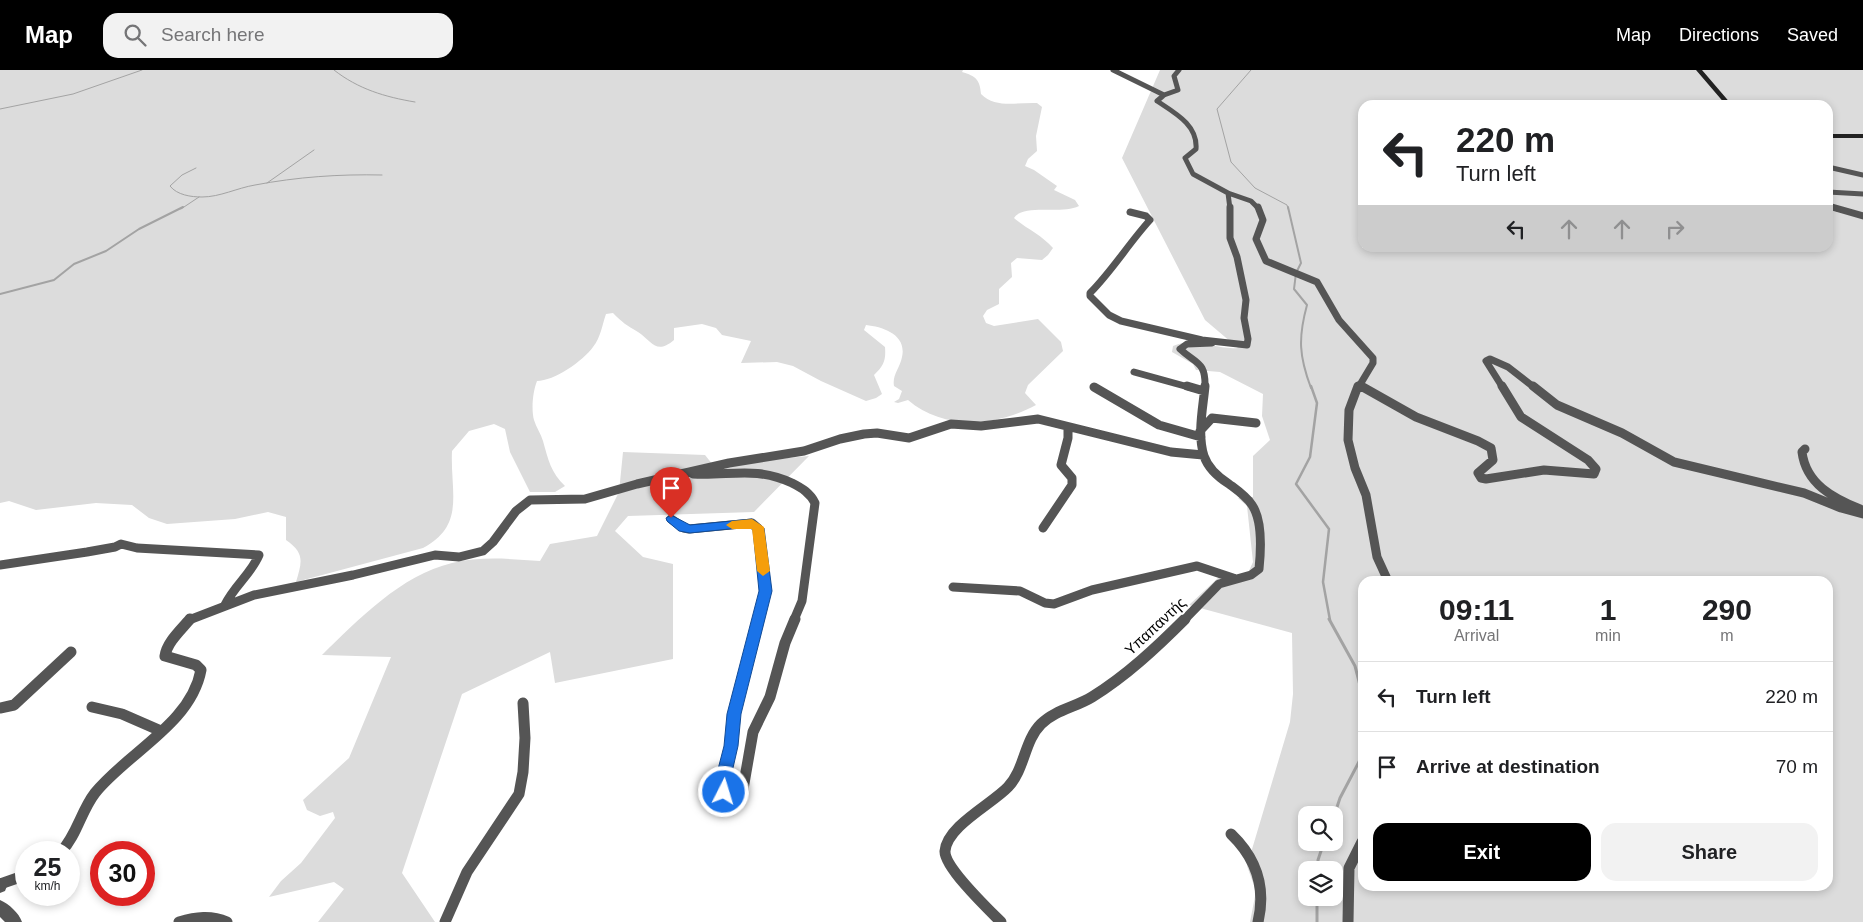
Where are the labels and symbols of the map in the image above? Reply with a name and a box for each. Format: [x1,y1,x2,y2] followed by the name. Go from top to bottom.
[650,467,692,518] pin
[1121,594,1189,658] street label: Υπαπαντής
[697,765,749,817] position arrow
[90,841,155,906] speed limit sign: 30

